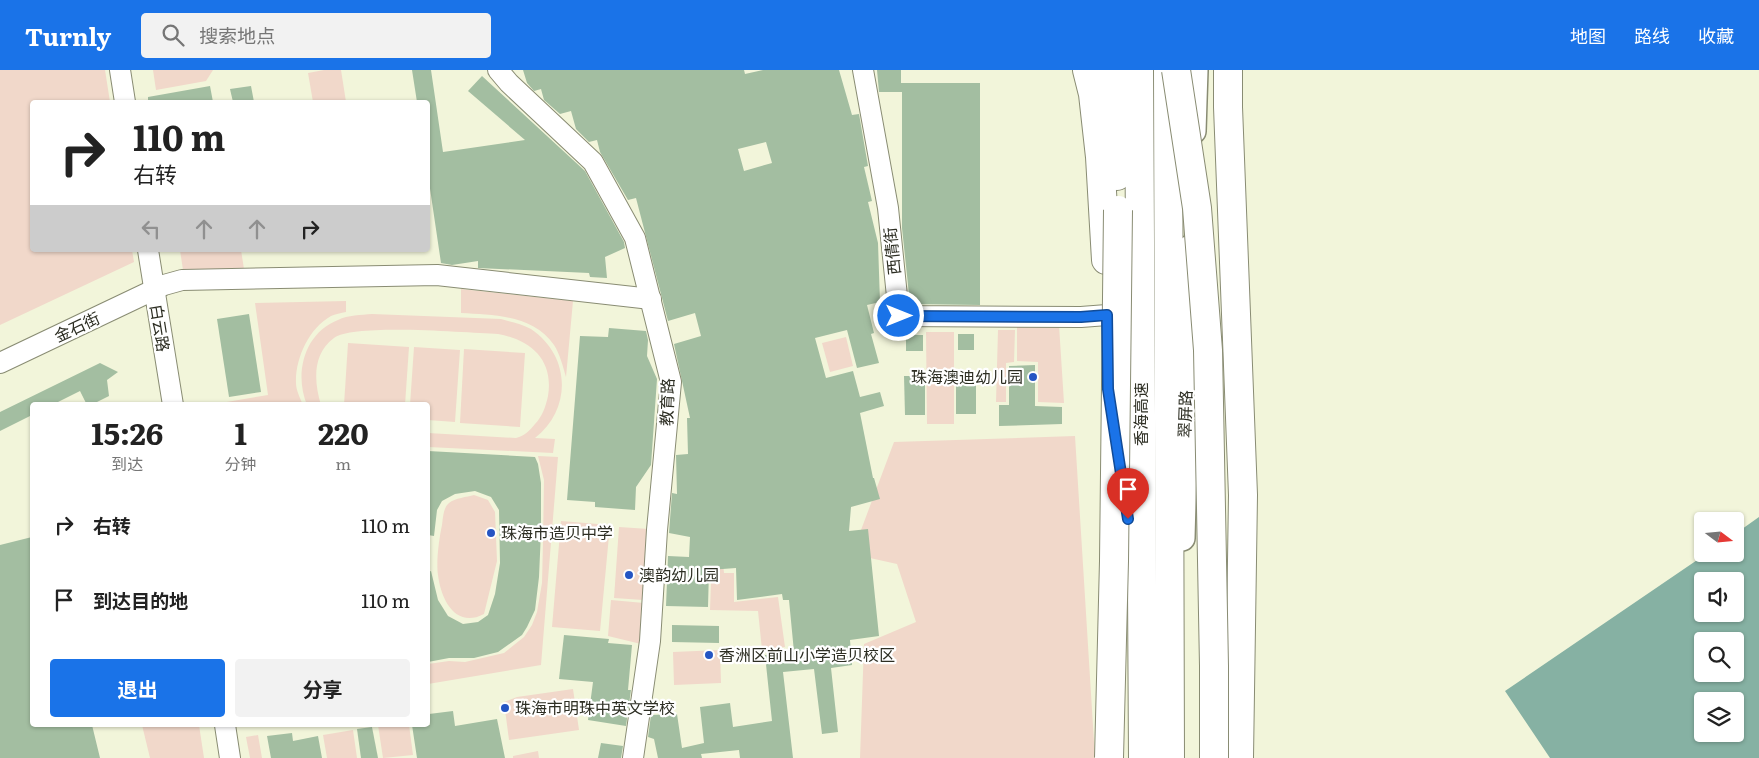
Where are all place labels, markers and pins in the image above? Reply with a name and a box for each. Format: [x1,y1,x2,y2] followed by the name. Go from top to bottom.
[911,364,1023,388] place label: 珠海澳迪幼儿园
[1027,371,1039,383] marker: 珠海澳迪幼儿园
[1107,468,1149,519] pin
[501,520,613,544] place label: 珠海市造贝中学
[485,527,497,539] marker: 珠海市造贝中学
[639,562,719,586] place label: 澳韵幼儿园
[623,569,635,581] marker: 澳韵幼儿园
[719,642,895,666] place label: 香洲区前山小学造贝校区
[703,649,715,661] marker: 香洲区前山小学造贝校区
[515,695,675,719] place label: 珠海市明珠中英文学校
[499,702,511,714] marker: 珠海市明珠中英文学校

